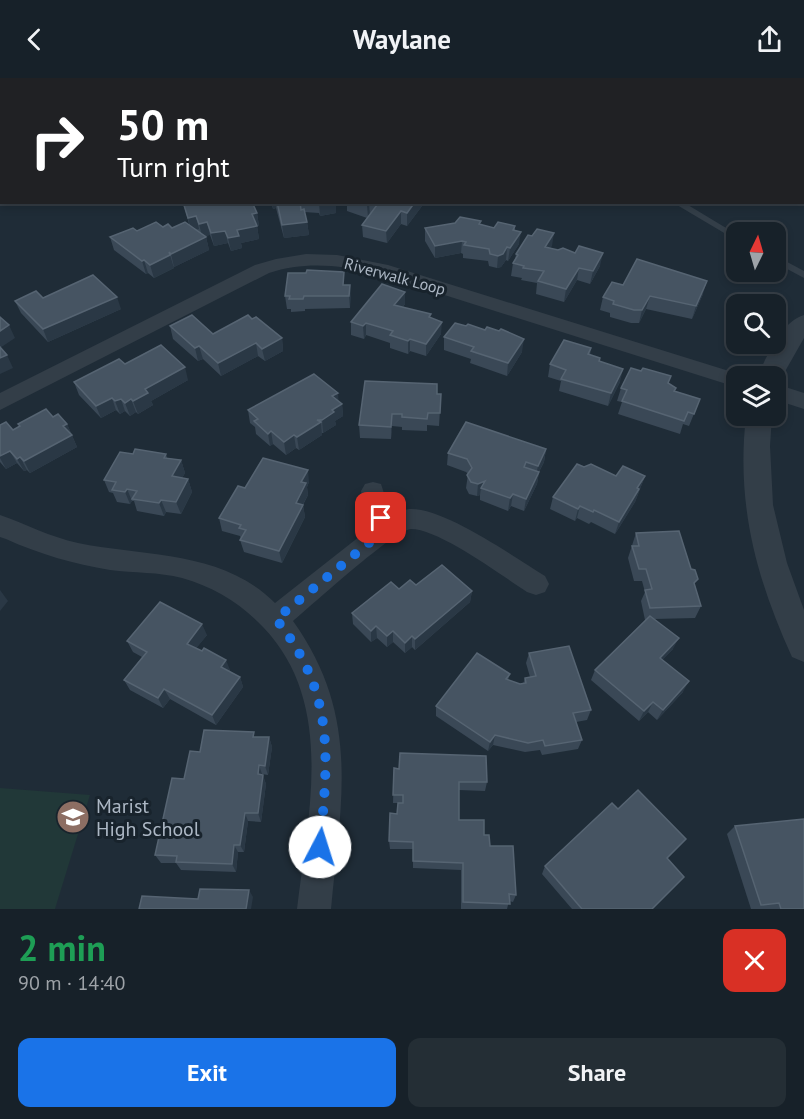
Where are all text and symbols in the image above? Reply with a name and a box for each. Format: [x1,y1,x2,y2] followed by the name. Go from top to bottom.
[353,22,451,56] text: Waylane
[18,23,51,56] icon: back
[753,23,786,56] icon: share
[117,97,209,152] text: 50 m
[18,102,96,180] icon: right
[117,150,230,184] text: Turn right
[726,222,786,282] north arrow
[726,222,786,426] map controls
[342,253,448,299] street label: Riverwalk Loop
[726,294,786,354] button: search
[726,366,786,426] button: layers
[355,492,406,543] pin
[364,501,397,534] icon: arrive
[96,793,200,842] place label: Marist High School
[55,799,91,835] school or university icon: Marist High School
[288,815,352,879] position arrow
[18,924,106,971] text: 2 min
[723,929,786,992] button: close
[18,970,125,996] text: 90 m · 14:40
[18,1038,396,1107] button: Exit
[408,1038,786,1107] button: Share

